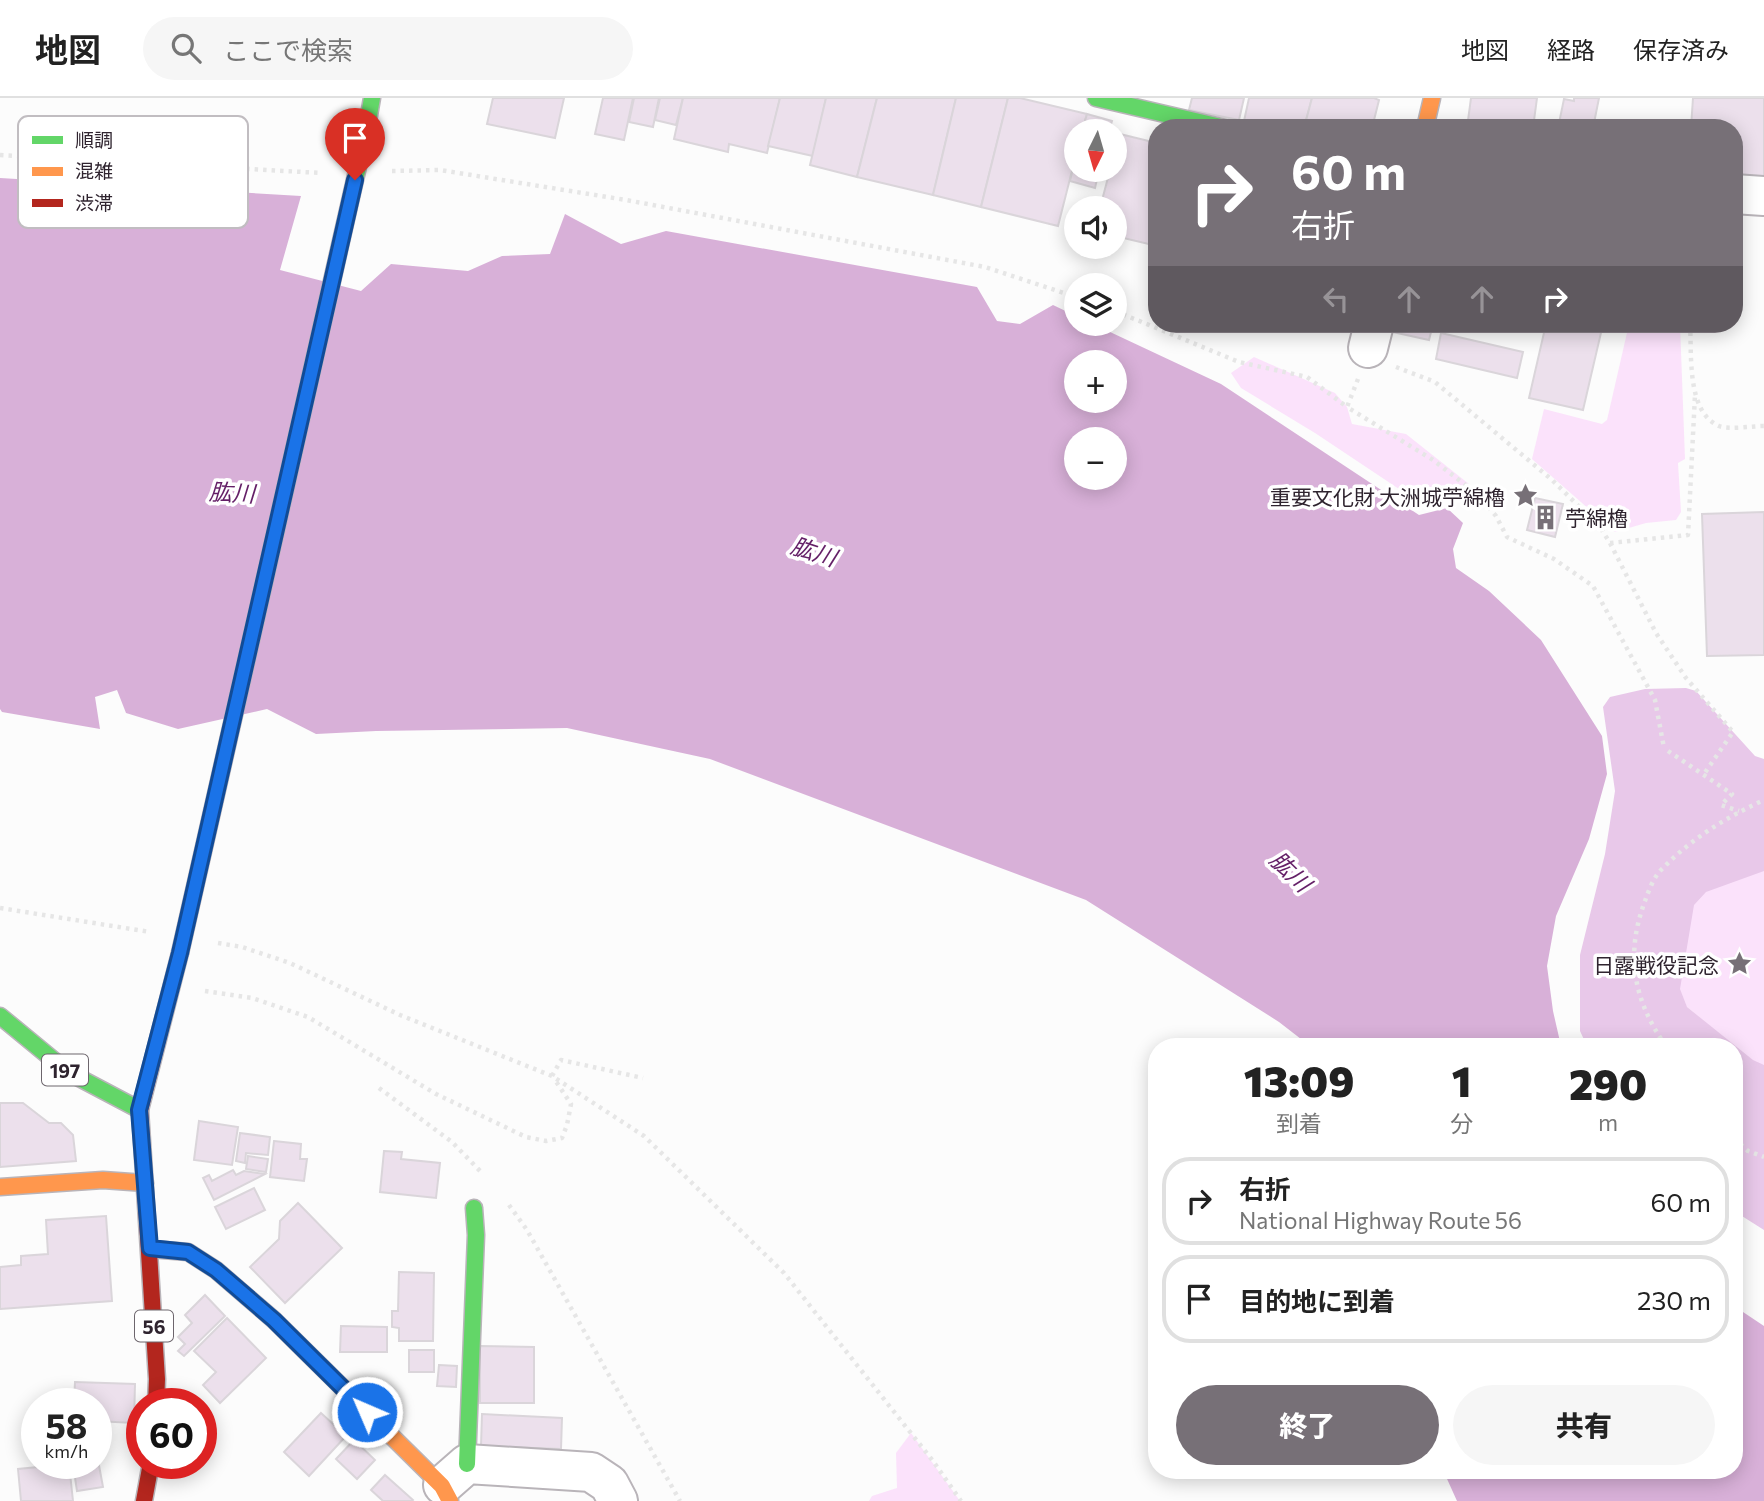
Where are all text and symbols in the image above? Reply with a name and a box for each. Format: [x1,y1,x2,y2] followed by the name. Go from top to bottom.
[143,17,633,80] search box
[35,28,101,69] text: 地図
[167,29,205,67] icon: search
[223,34,353,65] text: ここで検索
[1461,35,1509,64] text: 地図
[1547,35,1595,64] text: 経路
[1633,35,1729,64] text: 保存済み
[325,108,385,180] pin
[18,116,248,228] legend
[336,119,374,157] icon: arrive
[1064,119,1127,182] north arrow
[1064,119,1127,490] map controls
[75,128,113,151] text: 順調
[1291,140,1406,200] text: 60 m
[1176,147,1267,238] icon: right
[75,159,113,182] text: 混雑
[75,191,113,214] text: 渋滞
[1064,196,1127,259] button: sound
[1291,204,1355,244] text: 右折
[1064,273,1127,336] button: layers
[1317,280,1355,318] icon: left
[1390,280,1428,318] icon: ahead
[1463,280,1501,318] icon: ahead
[1536,280,1574,318] icon: right
[1064,350,1127,413] button: +
[1064,427,1127,490] button: −
[208,477,259,507] water label: 肱川
[1511,482,1539,510] place icon: 重要文化財 大洲城苧綿櫓
[1270,484,1505,509] place label: 重要文化財 大洲城苧綿櫓
[1531,503,1559,531] building icon: 苧綿櫓
[1565,505,1628,530] place label: 苧綿櫓
[788,531,843,572] water label: 肱川
[1265,845,1319,899] water label: 肱川
[1725,950,1753,978] place icon: 日露戦役記念
[1593,952,1719,977] place label: 日露戦役記念
[42,1054,88,1086] road number: 197
[1244,1054,1354,1106] text: 13:09
[1452,1054,1471,1106] text: 1
[1569,1057,1647,1109] text: 290
[1598,1108,1618,1136] text: m
[1276,1109,1322,1137] text: 到着
[1450,1109,1473,1137] text: 分
[1239,1173,1291,1204] text: 右折
[1180,1182,1218,1220] icon: right
[1651,1186,1711,1217] text: 60 m
[1239,1206,1522,1234] text: National Highway Route 56
[1180,1280,1218,1318] icon: arrive
[1637,1284,1711,1315] text: 230 m
[1239,1285,1395,1316] text: 目的地に到着
[135,1310,173,1342] road number: 56
[330,1375,404,1449] position arrow
[1176,1385,1439,1465] button: 終了
[1453,1385,1715,1465] button: 共有
[126,1388,217,1479] speed limit sign: 60
[45,1403,88,1446] text: 58
[45,1440,88,1462] text: km/h

